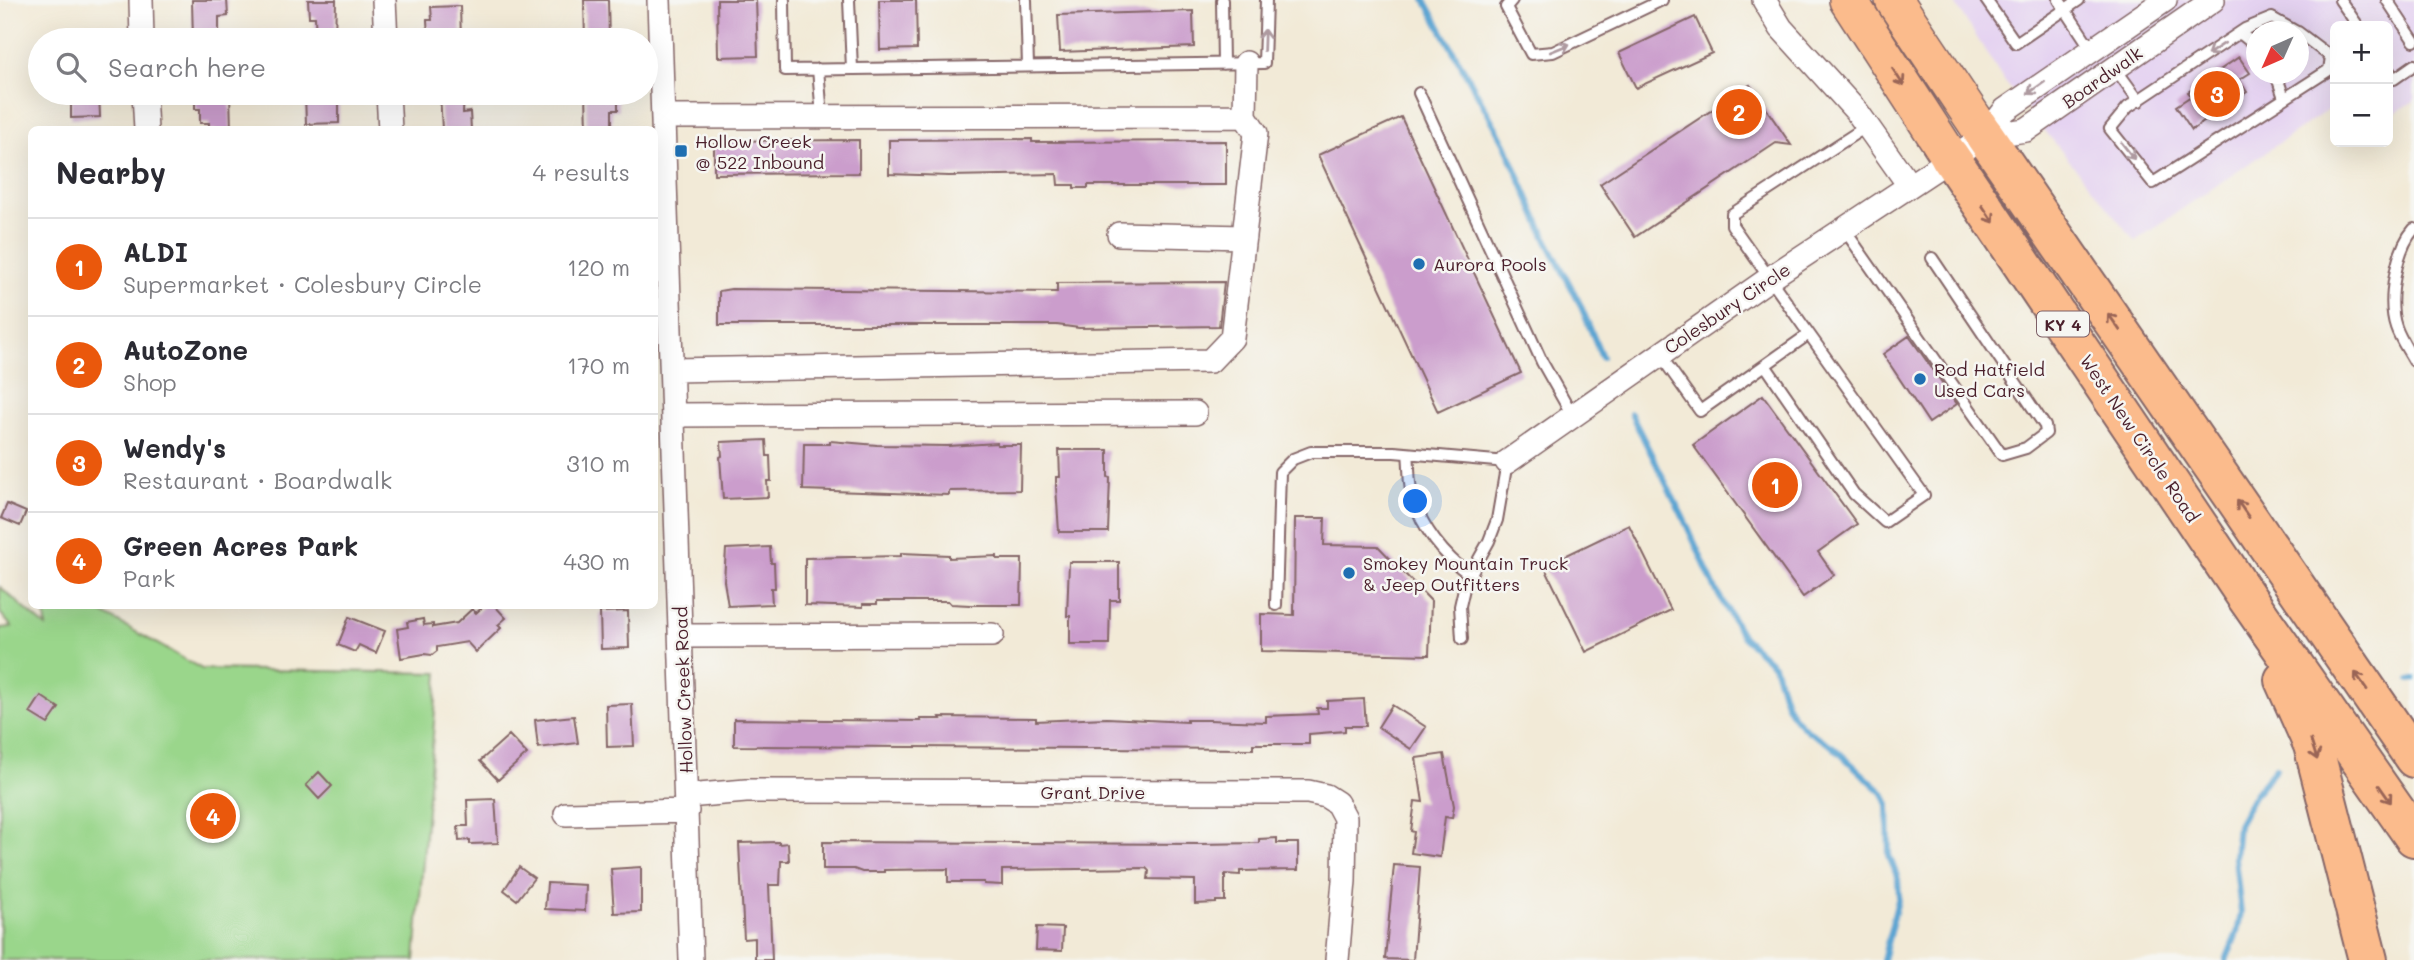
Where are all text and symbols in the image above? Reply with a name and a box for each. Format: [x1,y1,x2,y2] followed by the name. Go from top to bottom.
[2246,21,2309,84] north arrow
[2330,21,2393,147] map controls
[2330,21,2393,84] button: +
[28,28,658,105] search box
[1258,29,1271,52] one-way arrow
[1549,40,1570,53] one-way arrow
[2057,41,2147,113] street label: Boardwalk
[2207,42,2226,56] one-way arrow
[52,48,90,86] icon: search
[108,50,266,84] text: Search here
[1891,66,1905,86] one-way arrow
[2194,68,2240,120] pin: 3
[2027,81,2046,96] one-way arrow
[2330,84,2393,147] button: −
[1716,86,1762,138] pin: 2
[695,129,824,174] place label: Hollow Creek @ 522 Inbound
[2120,141,2135,159] one-way arrow
[673,143,689,159] marker: Hollow Creek @ 522 Inbound
[56,152,166,192] text: Nearby
[533,157,630,187] text: 4 results
[1981,204,1995,223] one-way arrow
[123,235,188,269] text: ALDI
[74,252,84,282] text: 1
[567,252,630,282] text: 120 m
[1433,252,1547,276] place label: Aurora Pools
[1411,256,1427,272] marker: Aurora Pools
[1659,257,1795,359] street label: Colesbury Circle
[123,269,482,299] text: Supermarket · Colesbury Circle
[2037,312,2089,336] road number: KY 4
[2107,313,2121,332] one-way arrow
[123,333,248,367] text: AutoZone
[2075,349,2205,527] street label: West New Circle Road
[73,350,85,380] text: 2
[567,350,630,380] text: 170 m
[1934,357,2045,402] place label: Rod Hatfield Used Cars
[123,367,177,397] text: Shop
[1912,371,1928,387] marker: Rod Hatfield Used Cars
[123,431,226,465] text: Wendy's
[72,448,86,478] text: 3
[566,448,630,478] text: 310 m
[1752,459,1798,511] pin: 1
[123,465,392,495] text: Restaurant · Boardwalk
[1398,484,1432,518] your location
[2236,500,2250,519] one-way arrow
[123,529,358,563] text: Green Acres Park
[72,546,86,576] text: 4
[563,546,630,576] text: 430 m
[1363,551,1568,596] place label: Smokey Mountain Truck & Jeep Outfitters
[123,563,175,593] text: Park
[1341,565,1357,581] marker: Smokey Mountain Truck & Jeep Outfitters
[668,606,698,774] street label: Hollow Creek Road
[2354,672,2368,691] one-way arrow
[2308,739,2321,761] one-way arrow
[1041,780,1145,804] street label: Grant Drive
[2378,784,2392,803] one-way arrow
[190,790,236,842] pin: 4

